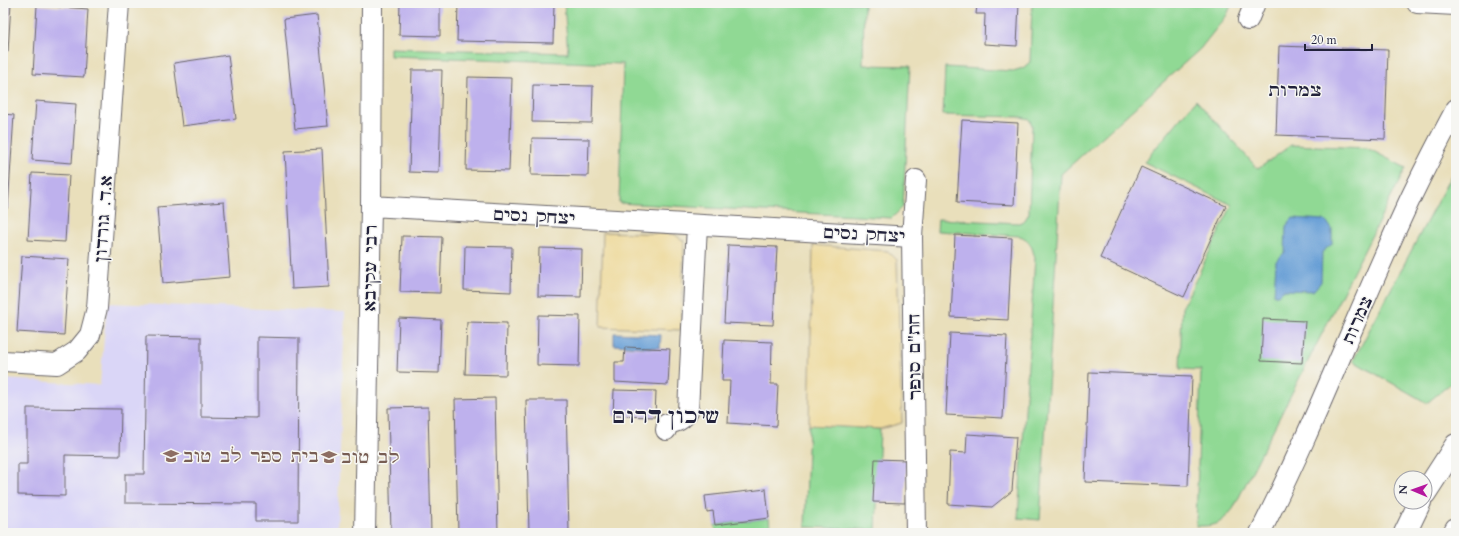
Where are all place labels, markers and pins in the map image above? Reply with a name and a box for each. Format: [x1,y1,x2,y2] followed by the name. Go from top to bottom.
[183,445,319,468] place label: בית ספר לב טוב
[341,446,399,469] place label: לב טוב
[162,447,180,465] school or university icon: בית ספר לב טוב
[320,448,338,466] school or university icon: לב טוב

